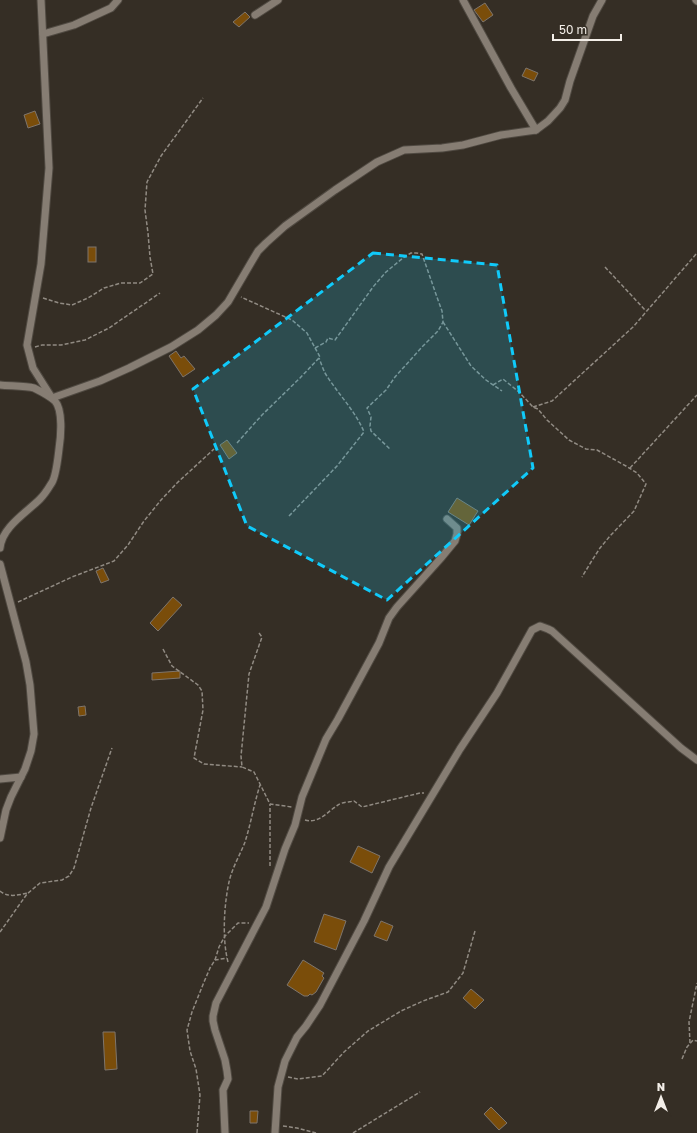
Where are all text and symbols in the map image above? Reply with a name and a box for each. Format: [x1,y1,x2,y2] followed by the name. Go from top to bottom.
[553,16,621,42] scale bar
[559,22,587,37] text: 50 m
[641,1077,681,1117] north arrow
[657,1080,665,1093] text: N

